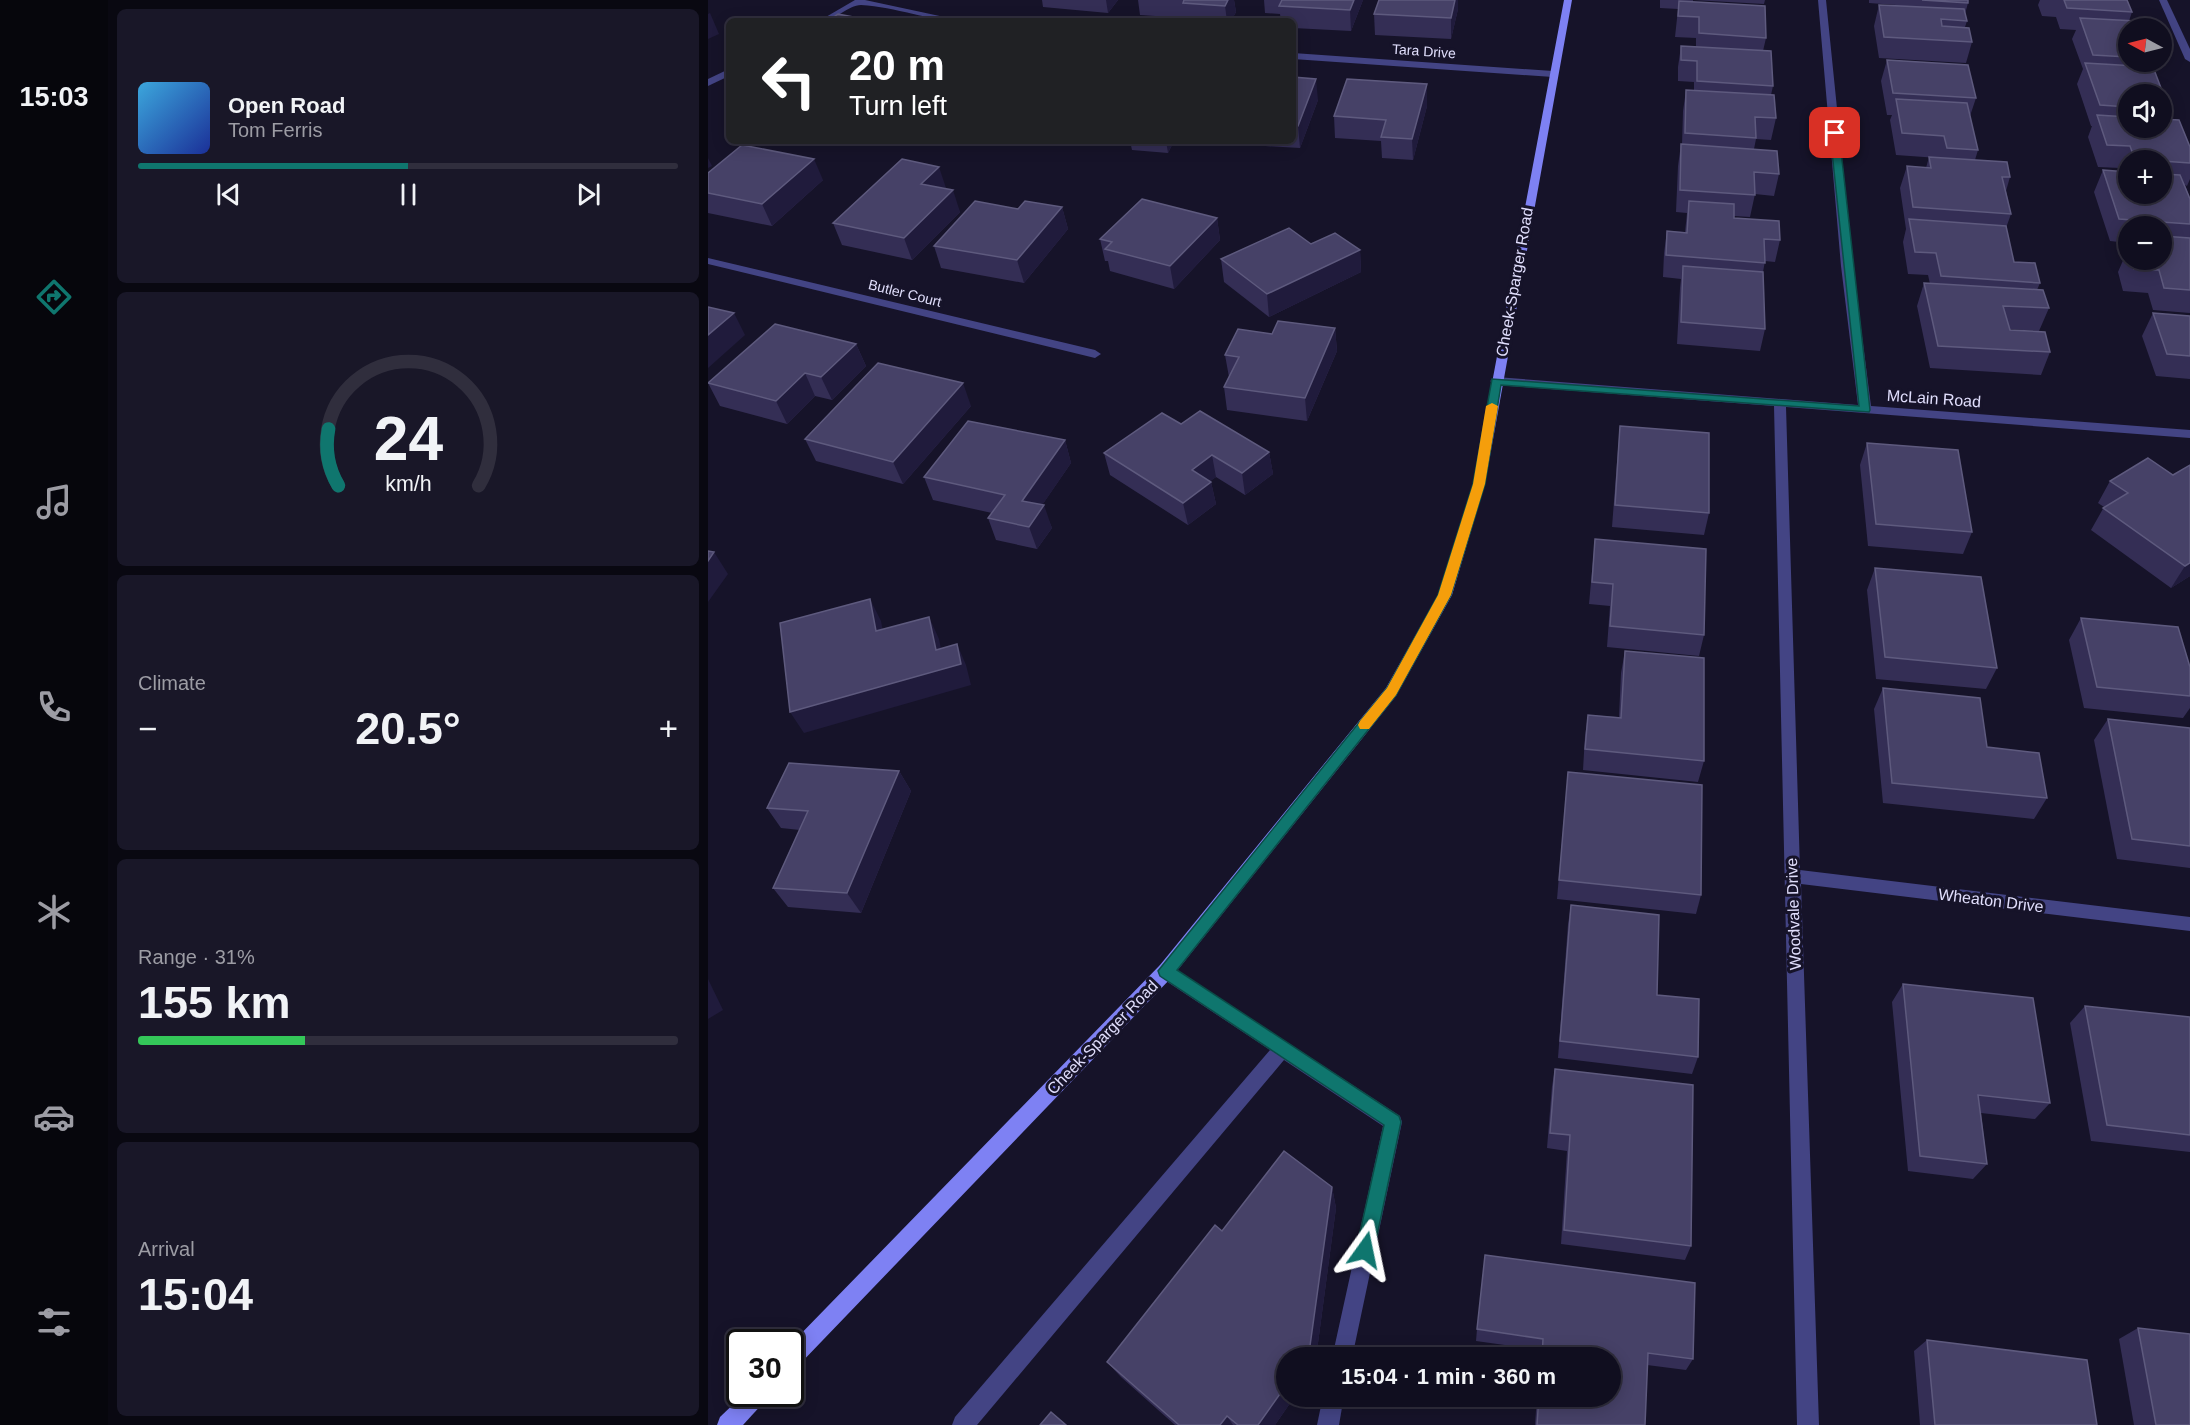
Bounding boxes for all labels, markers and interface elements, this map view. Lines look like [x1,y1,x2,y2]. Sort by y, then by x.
north arrow [2118,18,2172,72]
map controls [2118,18,2172,270]
street label: Tara Drive [1392,41,1457,61]
icon: left [750,42,828,120]
text: 20 m [849,42,945,89]
text: 15:03 [19,82,89,112]
button: sound [2118,84,2172,138]
text: Turn left [849,91,947,121]
text: Open Road [228,93,345,118]
pin [1809,107,1860,158]
icon: arrive [1818,116,1851,149]
text: Tom Ferris [228,119,322,141]
button: + [2118,150,2172,204]
icon: previous [212,178,245,211]
icon: pause [392,178,425,211]
icon: next [572,178,605,211]
street label: Cheek-Sparger Road [1493,206,1536,358]
button: − [2118,216,2172,270]
icon: directions [33,276,75,318]
street label: Butler Court [867,276,943,310]
street label: McLain Road [1886,387,1982,410]
text: 24 [373,404,443,473]
text: km/h [385,473,431,497]
icon: music [33,481,75,523]
text: Climate [138,672,206,694]
icon: phone [33,686,75,728]
text: 20.5° [355,703,461,754]
text: − [138,710,157,747]
text: + [659,710,678,747]
street label: Woodvale Drive [1783,857,1804,971]
street label: Wheaton Drive [1937,886,2045,915]
icon: climate [33,891,75,933]
text: Range · 31% [138,946,255,968]
text: 155 km [138,977,291,1028]
street label: Cheek-Sparger Road [1044,977,1161,1098]
icon: car [33,1096,75,1138]
position arrow [1333,1218,1397,1282]
text: Arrival [138,1238,195,1260]
text: 15:04 [138,1269,253,1320]
icon: filters [33,1301,75,1343]
speed limit sign: 30 [726,1329,804,1407]
text: 15:04 · 1 min · 360 m [1341,1364,1556,1389]

